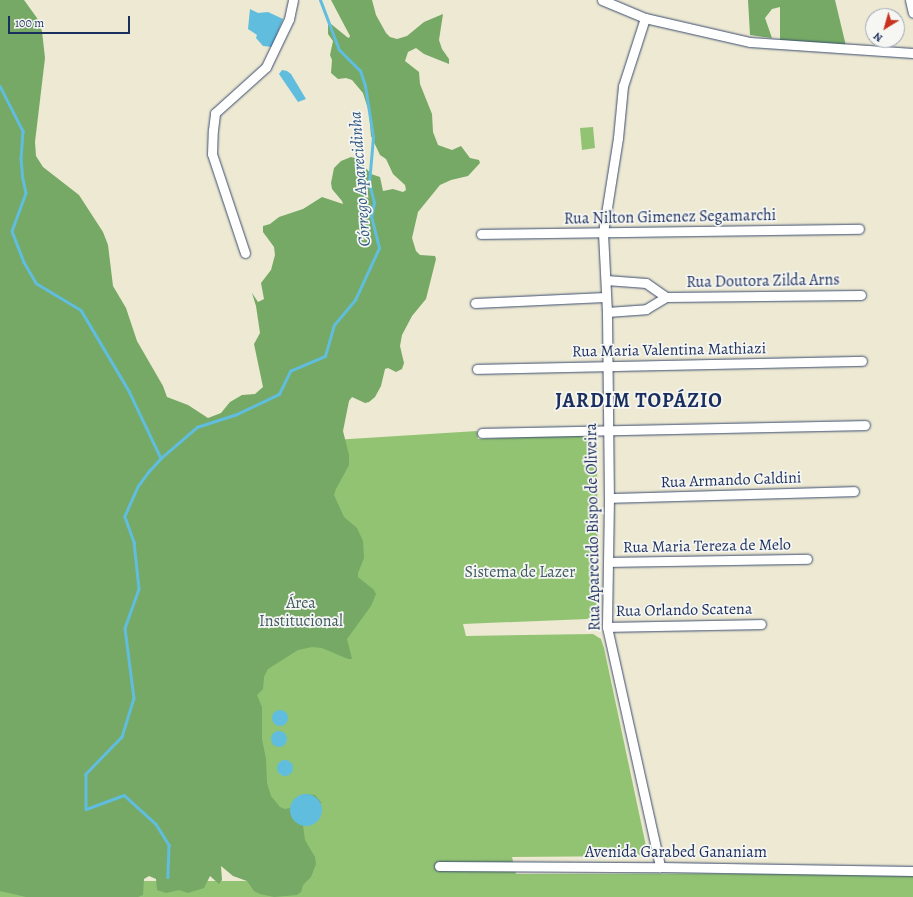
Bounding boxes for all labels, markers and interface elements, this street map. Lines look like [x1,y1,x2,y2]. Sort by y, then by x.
scale bar [10,8,132,34]
north arrow [865,8,905,48]
text: 100 m [15,15,44,31]
text: N [870,29,886,46]
water label: Córrego Aparecidinha [345,111,375,247]
street label: Rua Nilton Gimenez Segamarchi [564,206,776,228]
street label: Rua Doutora Zilda Arns [686,270,840,292]
street label: Rua Maria Valentina Mathiazi [572,339,766,361]
district label: JARDIM TOPÁZIO [555,388,723,412]
street label: Rua Aparecido Bispo de Oliveira [582,423,604,631]
street label: Rua Armando Caldini [660,468,802,492]
street label: Rua Maria Tereza de Melo [623,535,791,557]
park label: Sistema de Lazer [465,562,575,582]
park label: Área Institucional [259,593,343,631]
street label: Rua Orlando Scatena [616,599,752,621]
street label: Avenida Garabed Gananiam [585,842,767,862]

